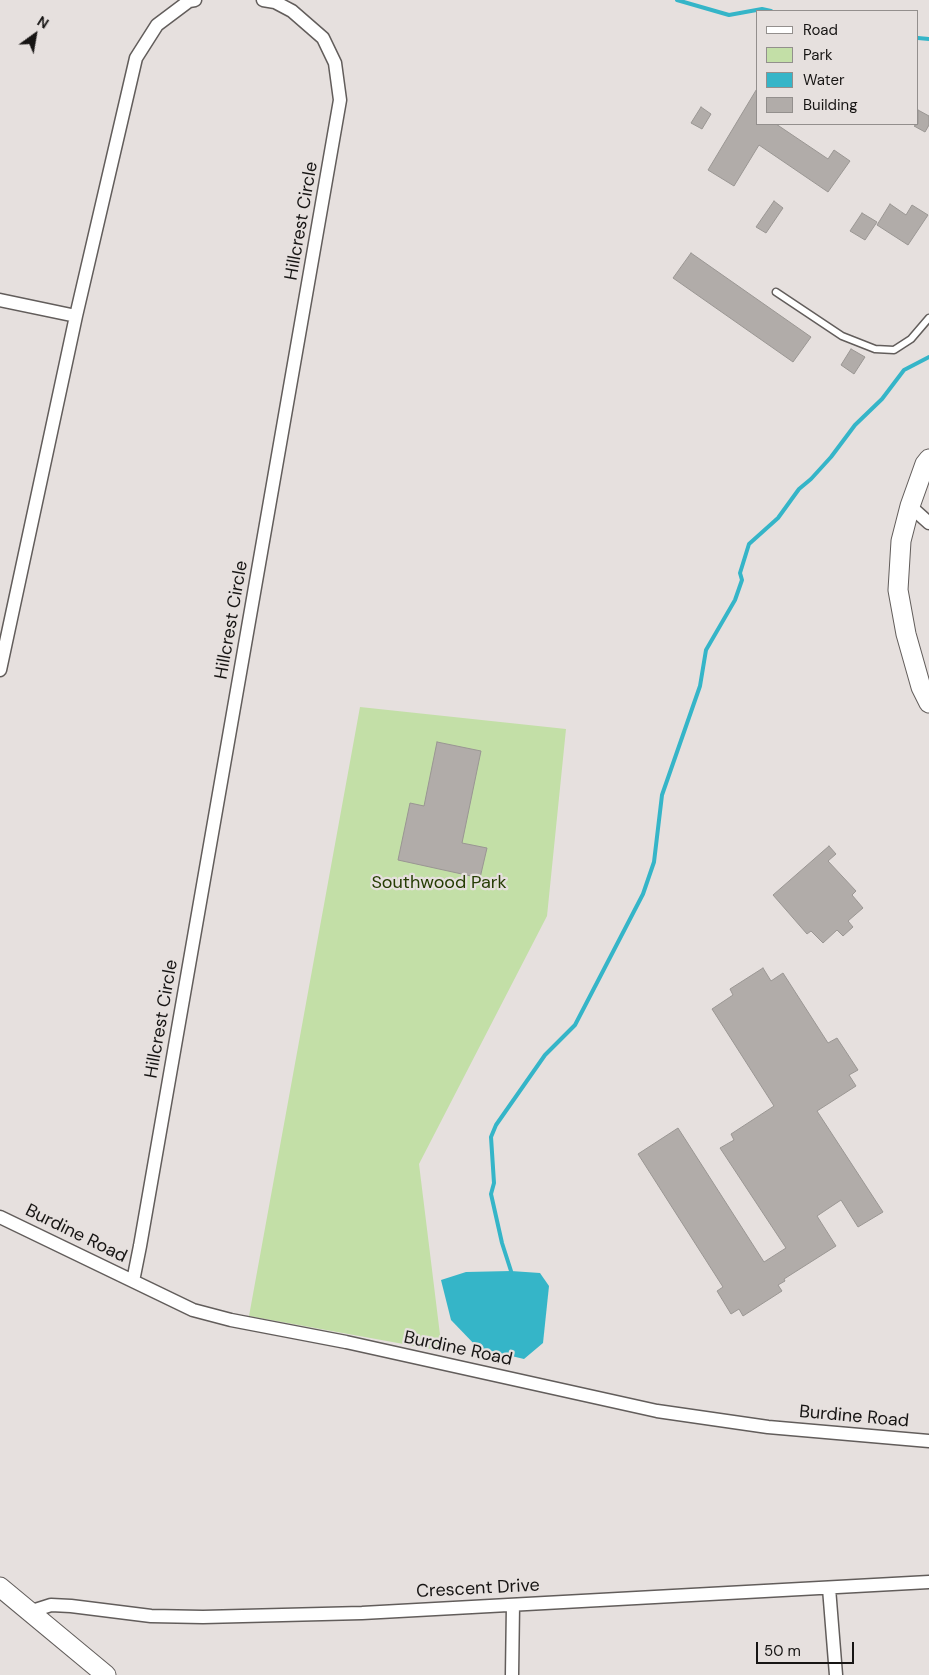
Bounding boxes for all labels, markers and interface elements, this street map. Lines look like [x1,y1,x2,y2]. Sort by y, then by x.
north arrow [10,10,60,60]
legend [756,10,919,125]
text: N [34,12,52,33]
text: Road [803,20,838,40]
text: Park [803,45,833,65]
text: Water [803,70,844,90]
text: Building [803,95,858,115]
street label: Hillcrest Circle [281,160,323,282]
street label: Hillcrest Circle [211,559,253,681]
park label: Southwood Park [371,872,507,894]
street label: Hillcrest Circle [141,958,183,1080]
street label: Burdine Road [22,1200,130,1268]
street label: Burdine Road [402,1327,514,1371]
street label: Burdine Road [798,1401,910,1433]
street label: Crescent Drive [416,1575,540,1603]
scale bar [759,1632,856,1664]
text: 50 m [764,1641,801,1661]

